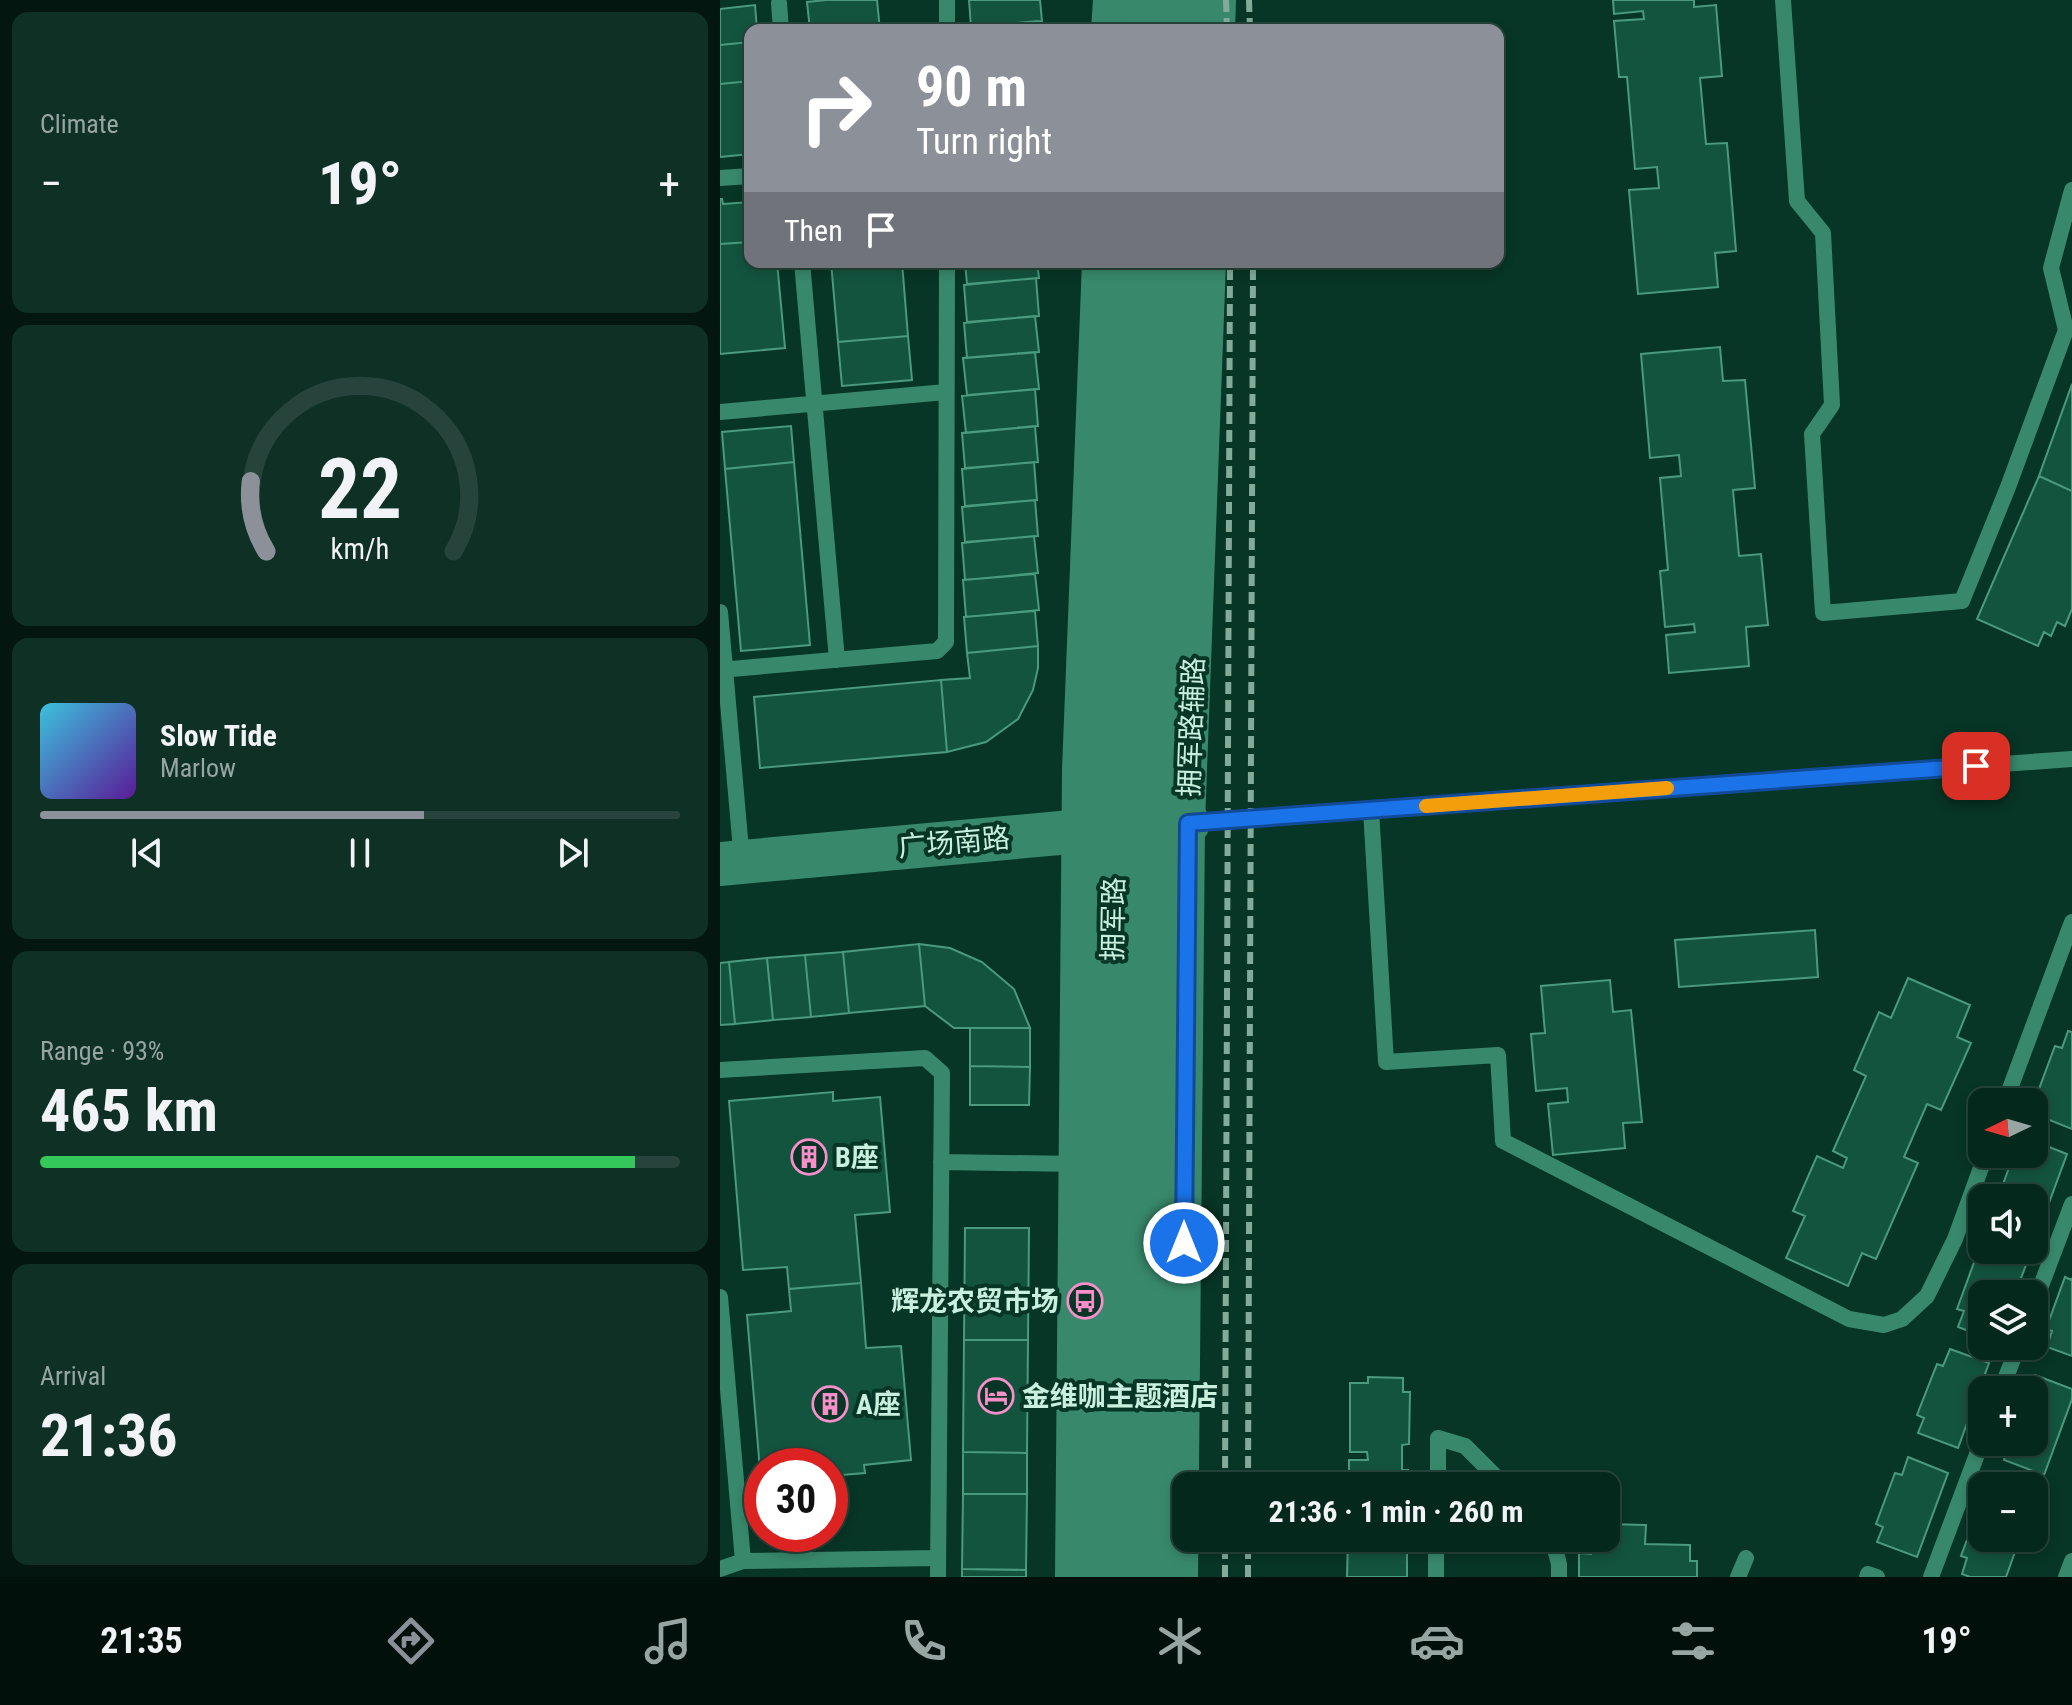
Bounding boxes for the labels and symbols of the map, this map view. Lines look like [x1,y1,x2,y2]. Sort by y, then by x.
street label: 拥军路辅路 [1173,656,1210,798]
pin [1942,732,2010,800]
street label: 广场南路 [897,821,1011,864]
street label: 拥军路 [1096,877,1131,961]
north arrow [1968,1088,2048,1168]
building icon: B座 [790,1138,828,1176]
place label: B座 [835,1141,879,1174]
position arrow [1142,1201,1226,1285]
bus stop icon: 辉龙农贸市场 [1066,1282,1104,1320]
place label: 辉龙农贸市场 [891,1285,1059,1318]
hotel icon: 金维咖主题酒店 [977,1377,1015,1415]
place label: 金维咖主题酒店 [1022,1380,1218,1413]
building icon: A座 [811,1385,849,1423]
place label: A座 [856,1388,901,1421]
speed limit sign: 30 [744,1448,848,1552]

